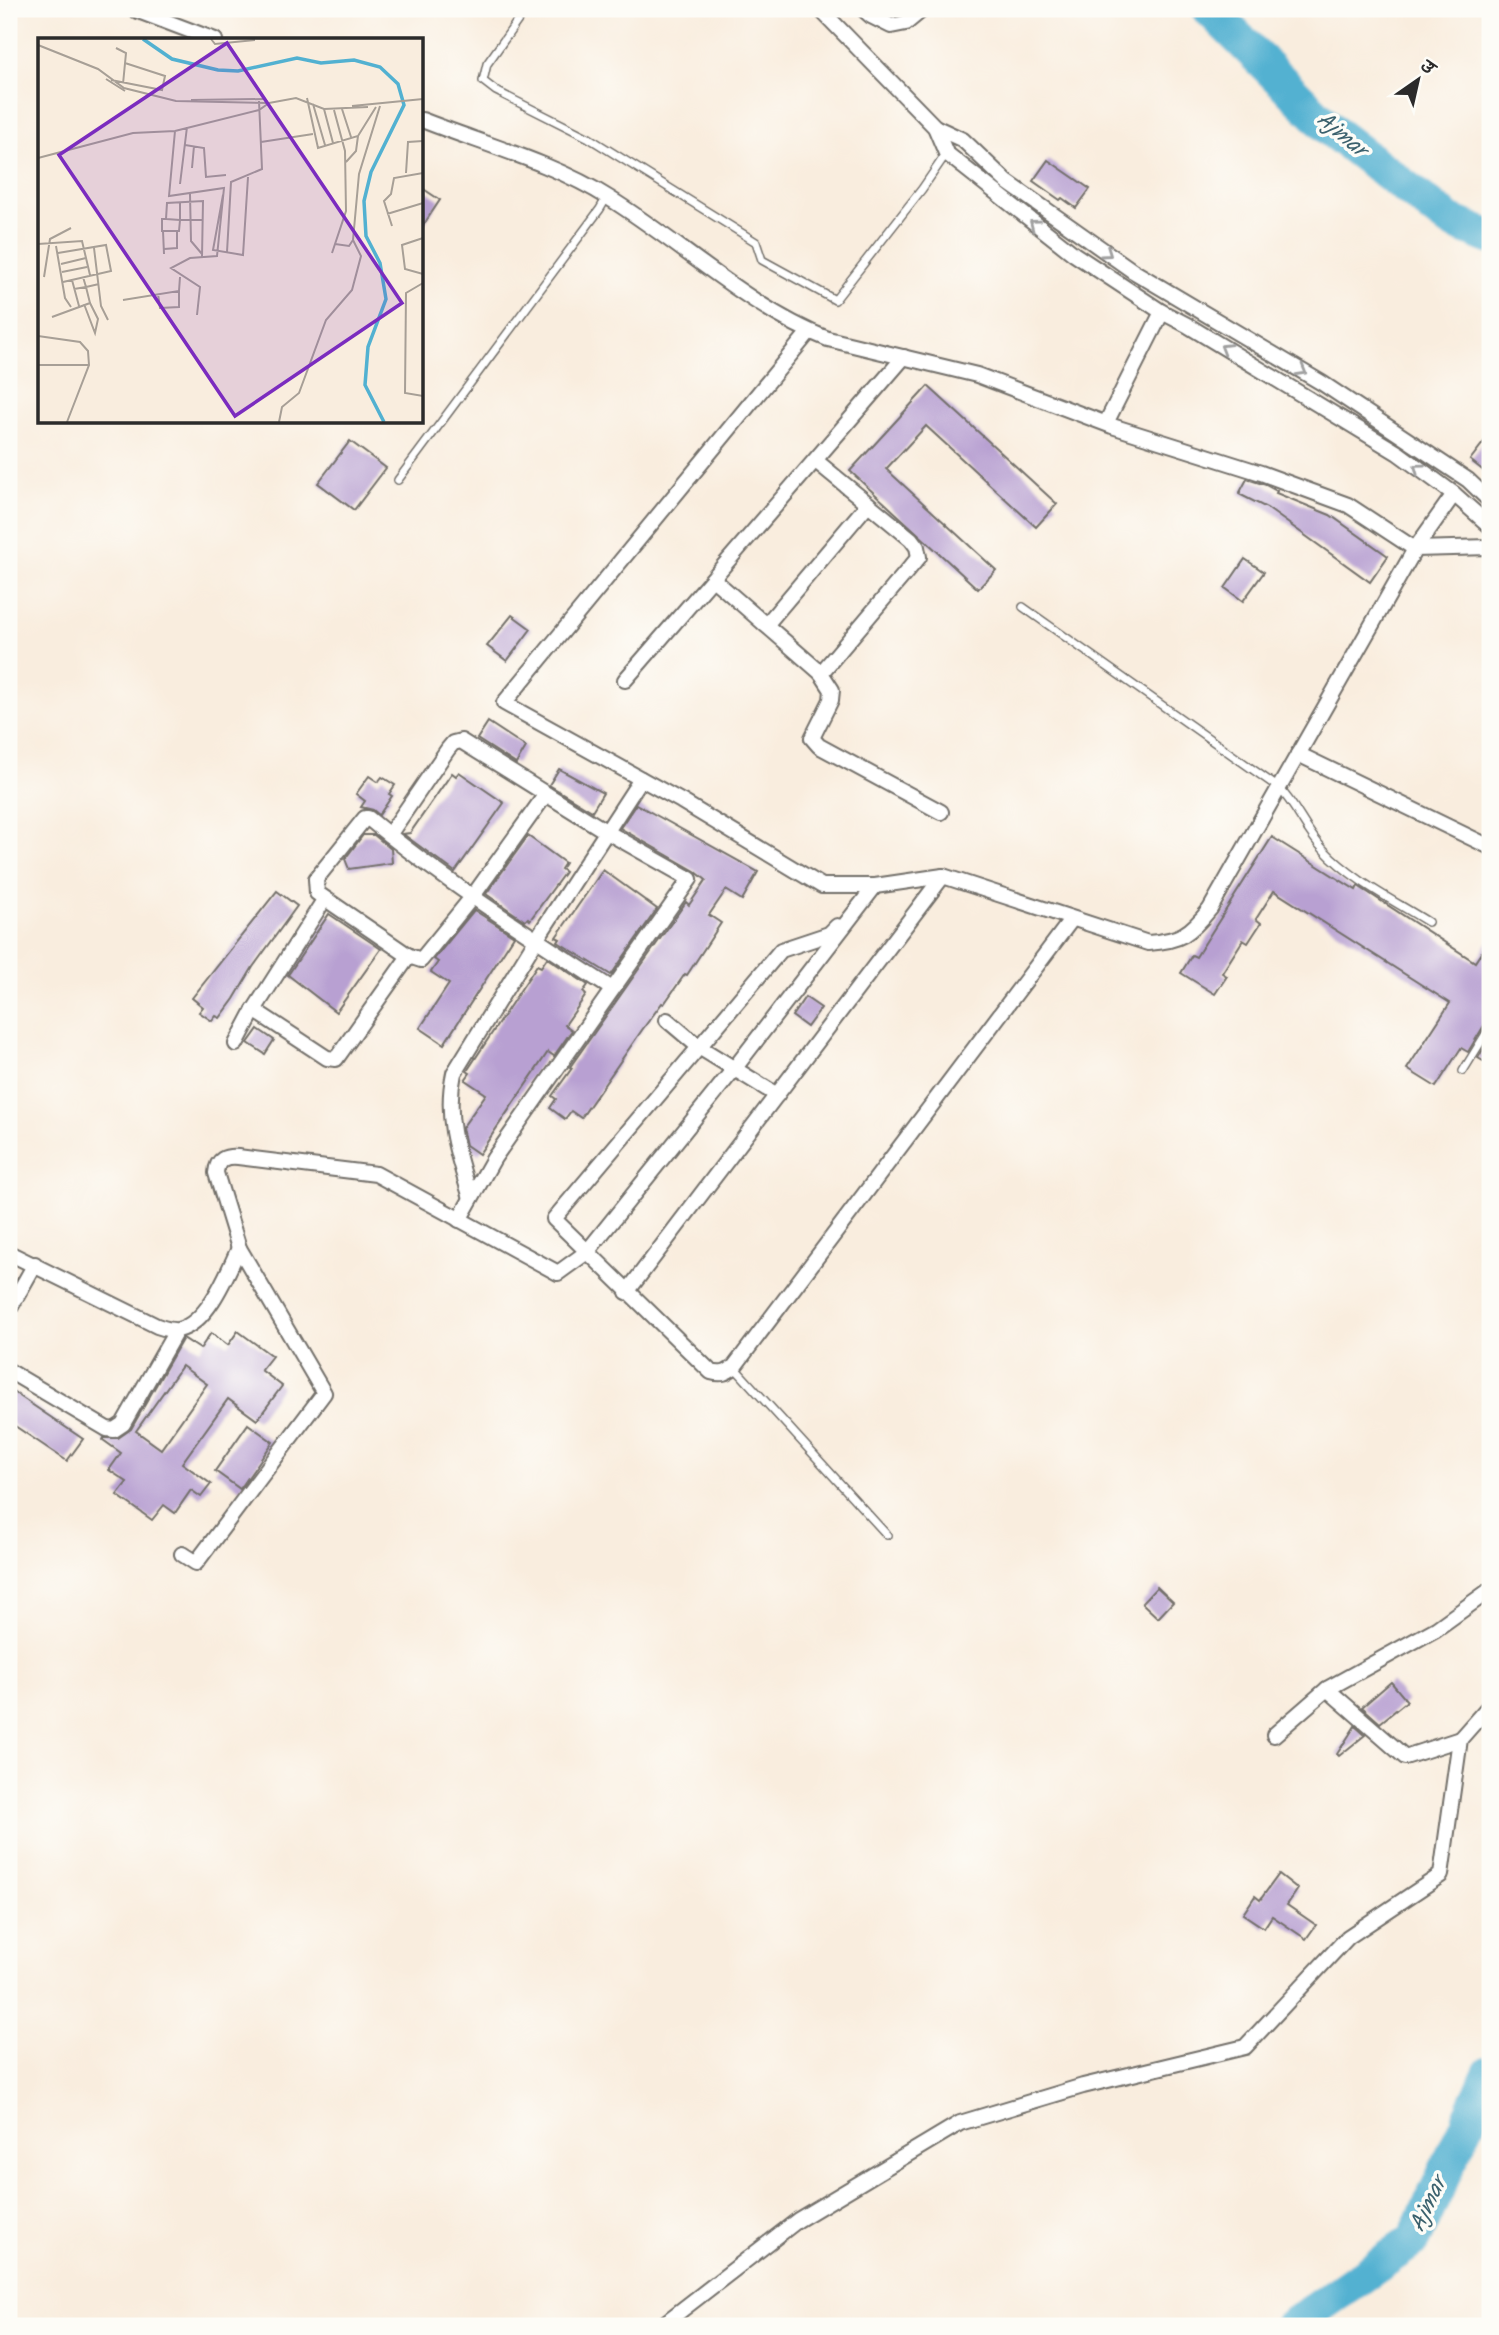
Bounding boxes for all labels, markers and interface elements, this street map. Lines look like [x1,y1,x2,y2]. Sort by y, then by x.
inset map [38,38,424,424]
north arrow [1384,46,1454,116]
text: उ [1413,52,1443,86]
water label: Ajmar [1308,103,1378,170]
one-way arrow [1030,219,1042,232]
one-way arrow [1099,245,1112,257]
one-way arrow [1219,343,1232,356]
one-way arrow [1295,363,1307,376]
one-way arrow [1413,463,1426,476]
water label: Ajmar [1401,2168,1459,2238]

